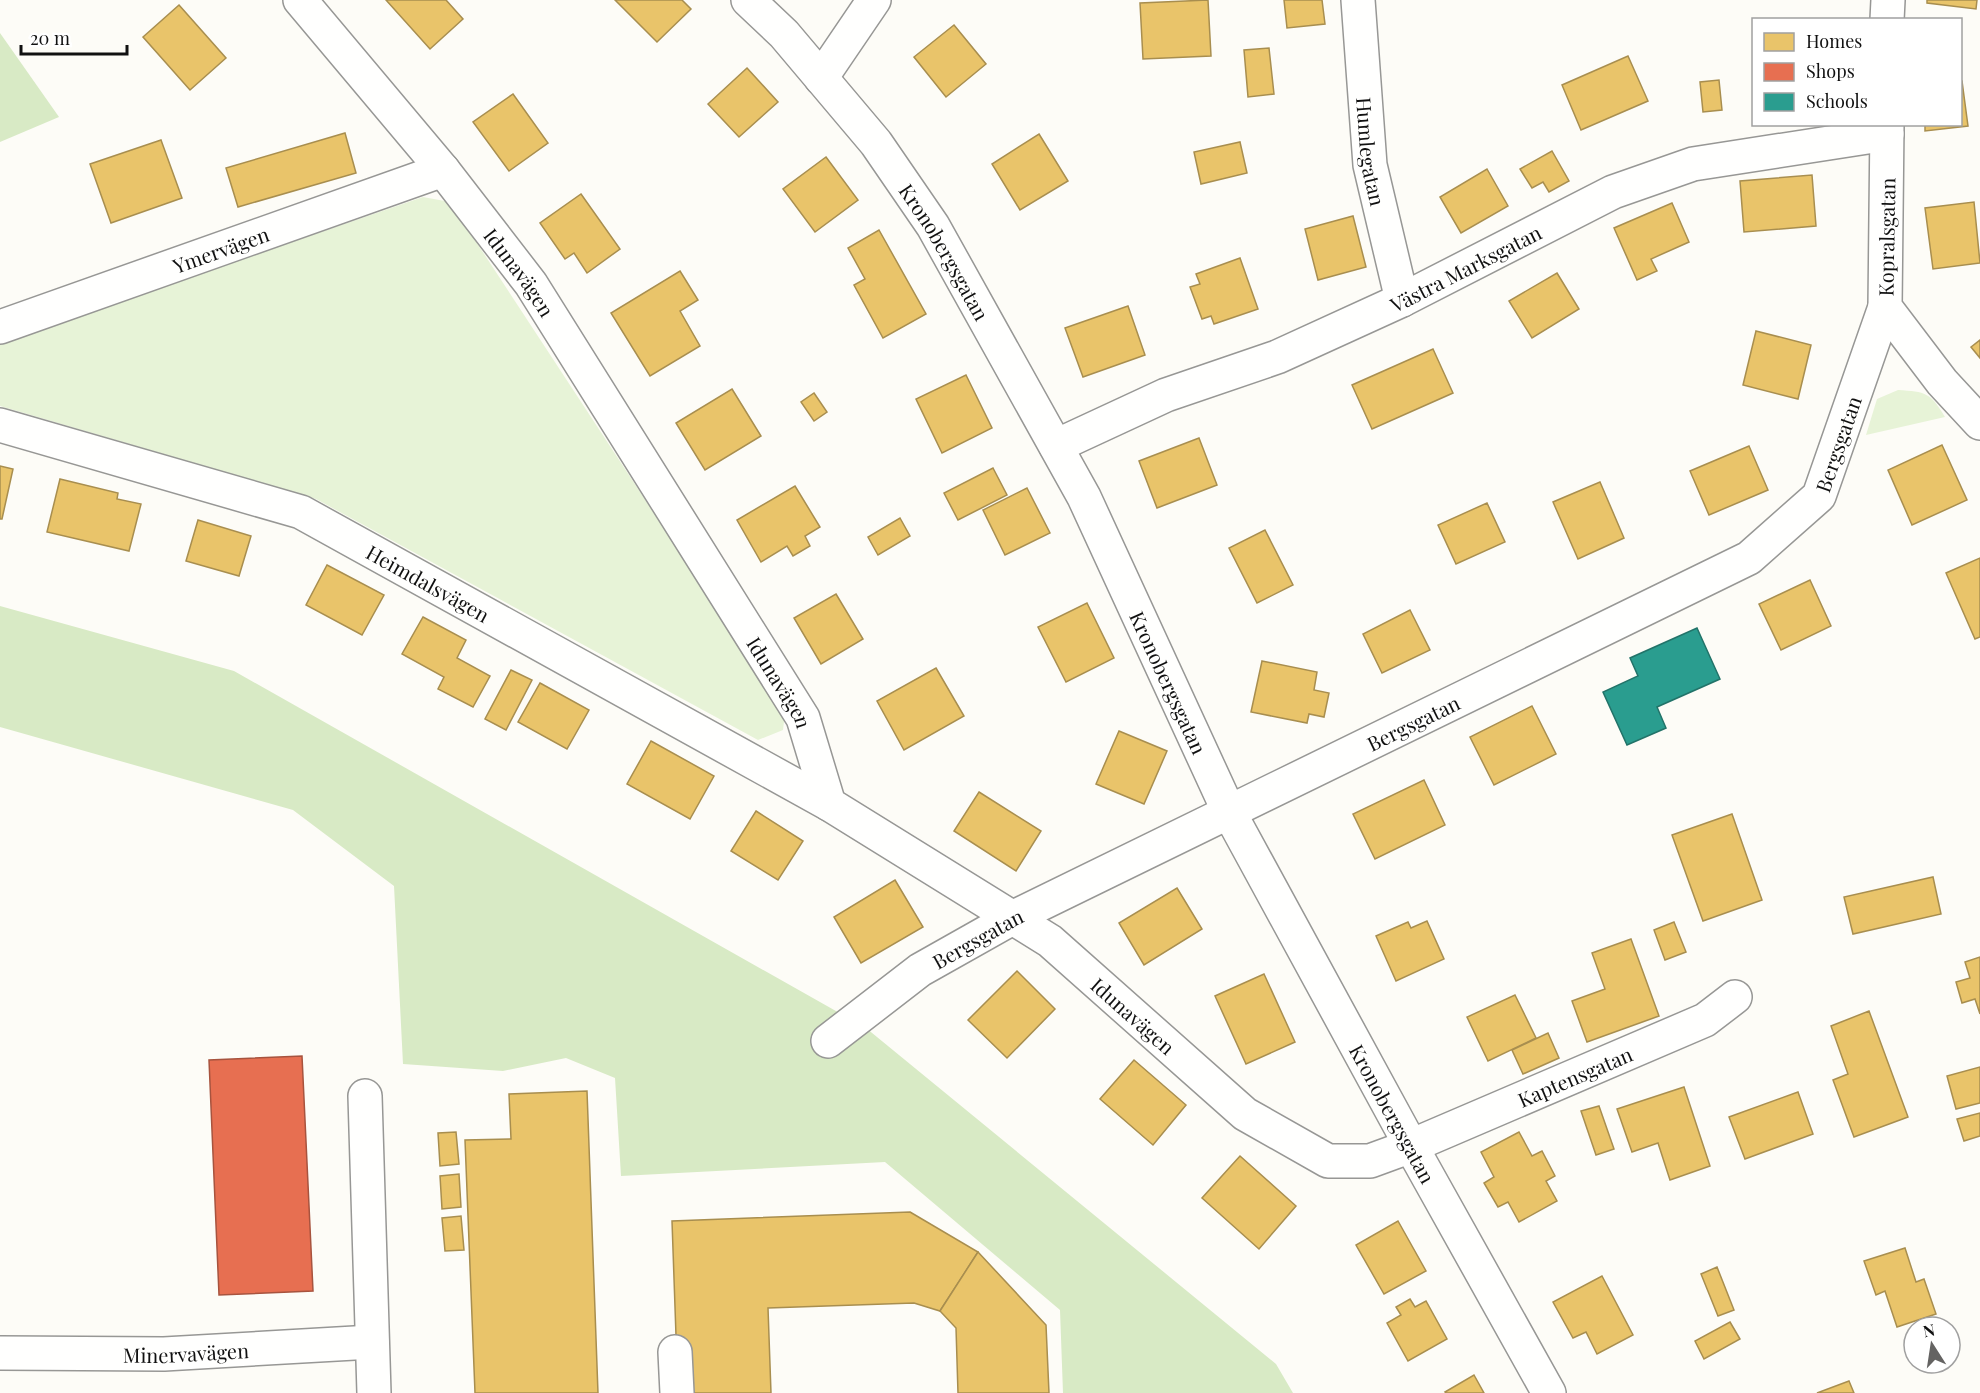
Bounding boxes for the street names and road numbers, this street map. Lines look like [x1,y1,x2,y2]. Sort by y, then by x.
street label: Humlegatan [1352,96,1393,208]
street label: Kopralsgatan [1871,177,1901,296]
street label: Kronobergsgatan [894,178,996,325]
street label: Västra Marksgatan [1384,218,1546,318]
street label: Ymervägen [168,219,272,279]
street label: Idunavägen [479,222,561,321]
street label: Bergsgatan [1808,392,1867,496]
street label: Heimdalsvägen [362,538,495,627]
street label: Kronobergsgatan [1125,606,1214,758]
street label: Idunavägen [742,631,819,731]
street label: Bergsgatan [1362,688,1464,756]
street label: Bergsgatan [927,901,1027,974]
street label: Idunavägen [1086,971,1181,1060]
street label: Kronobergsgatan [1344,1039,1442,1188]
street label: Kaptensgatan [1513,1039,1636,1112]
street label: Minervavägen [123,1336,250,1368]

